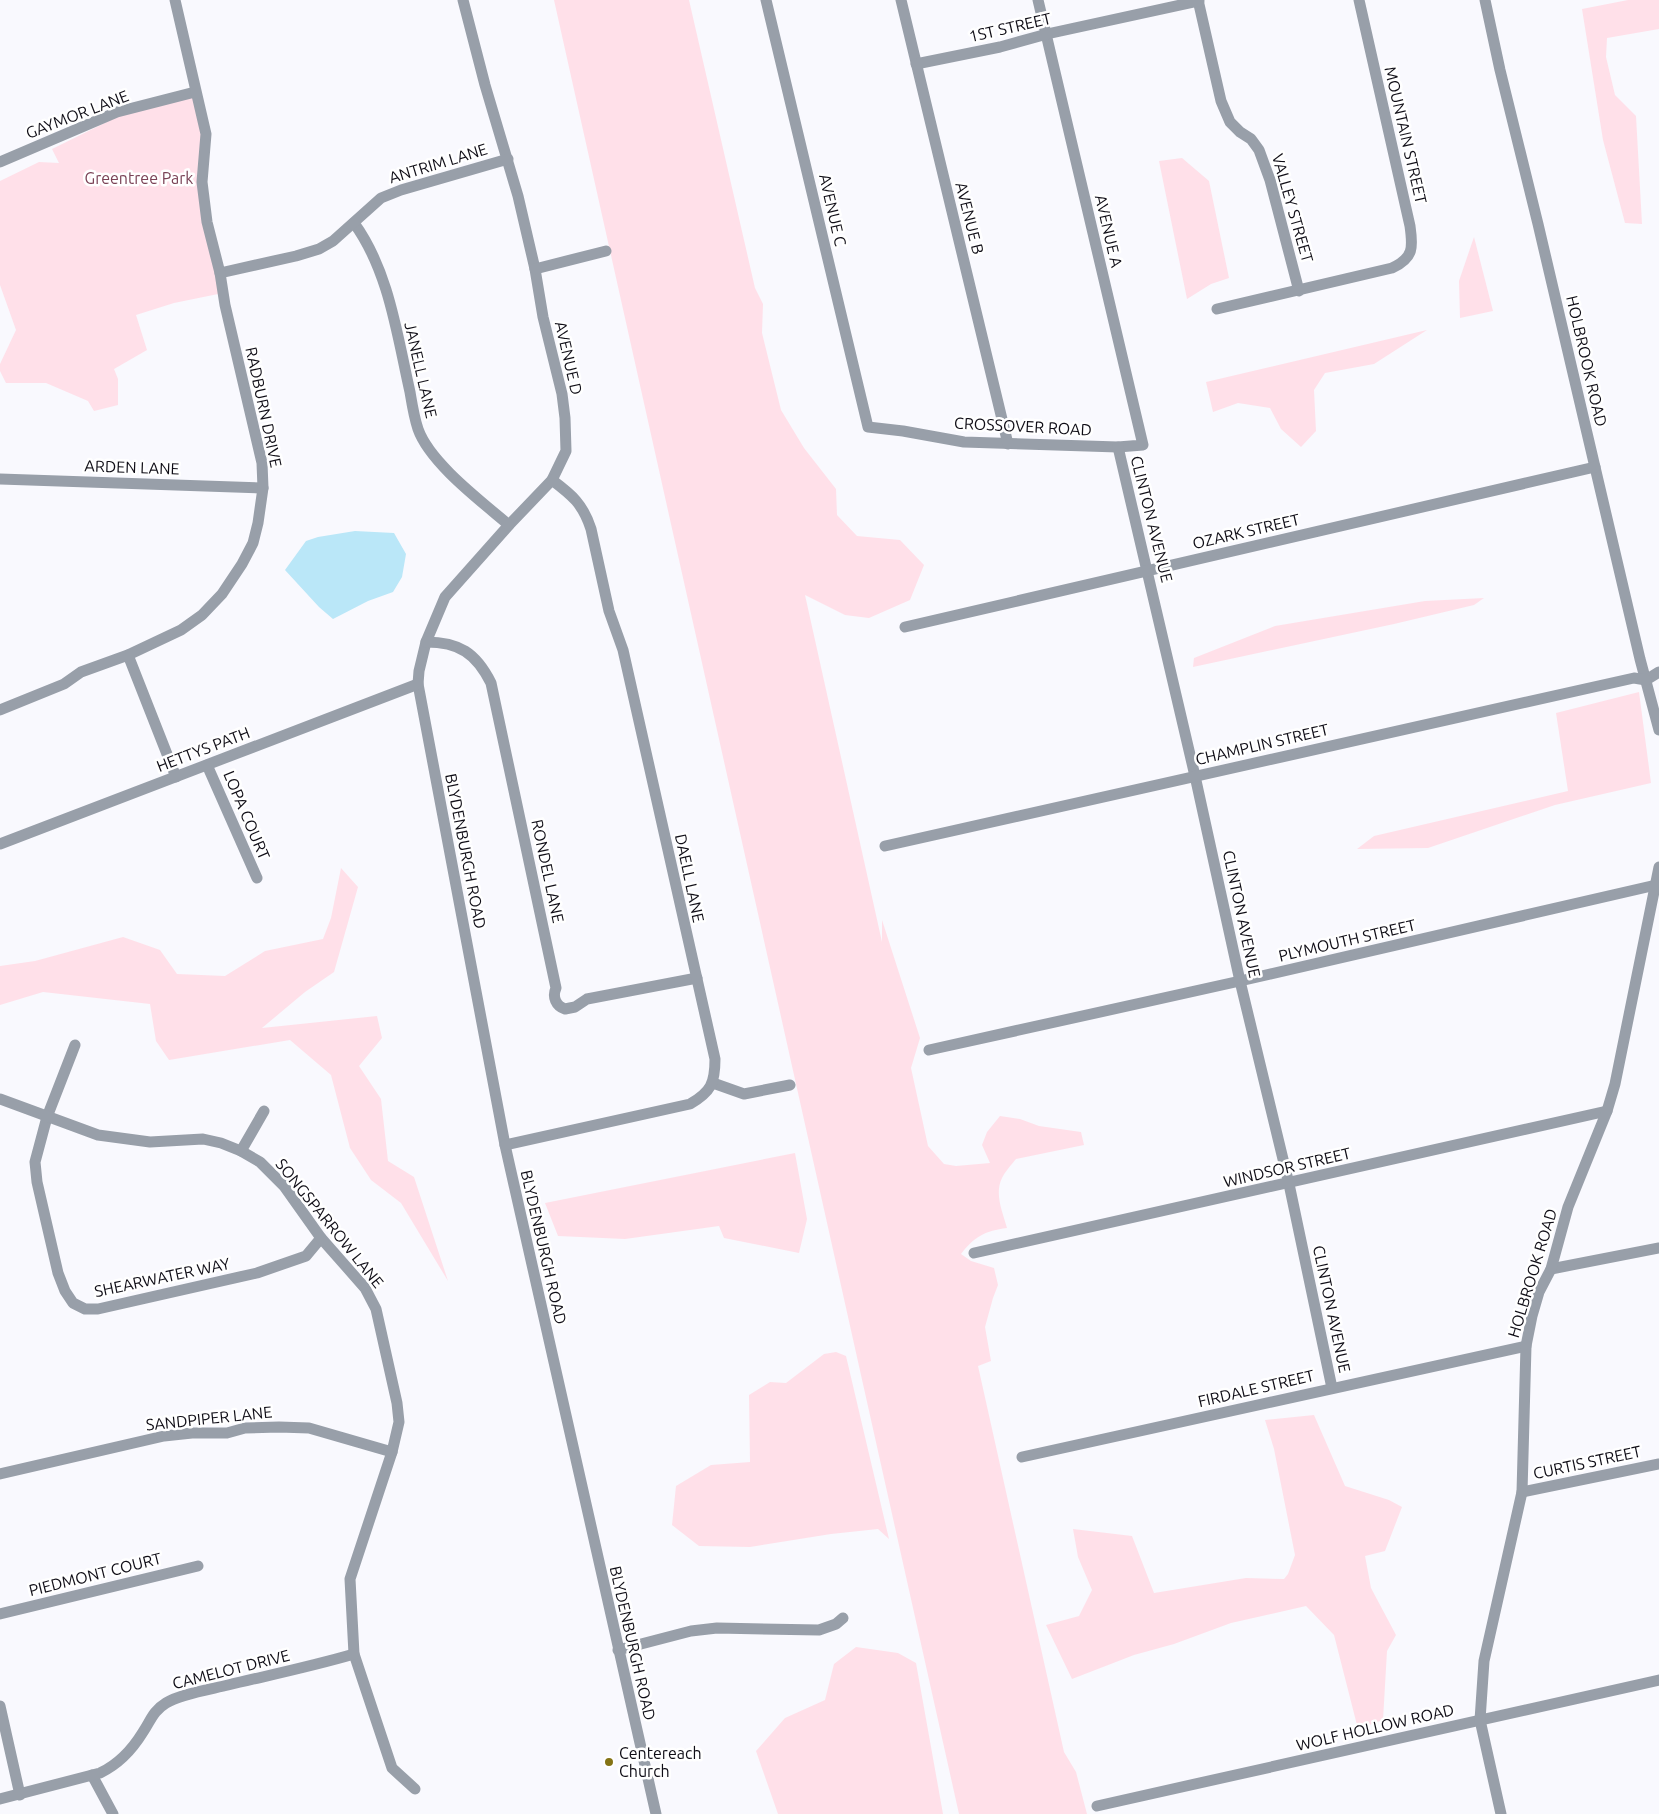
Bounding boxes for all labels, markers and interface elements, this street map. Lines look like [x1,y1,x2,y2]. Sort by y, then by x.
street label: 1ST STREET [967,9,1053,45]
street label: MOUNTAIN STREET [1381,65,1431,205]
street label: GAYMOR LANE [23,86,131,142]
street label: ANTRIM LANE [387,140,489,186]
street label: VALLEY STREET [1269,152,1317,264]
park label: Greentree Park [85,169,193,187]
street label: AVENUE C [816,172,850,248]
street label: AVENUE B [952,180,988,256]
street label: AVENUE A [1092,193,1126,270]
street label: HOLBROOK ROAD [1563,294,1611,428]
street label: AVENUE D [552,319,586,397]
street label: JANELL LANE [401,320,441,420]
street label: RADBURN DRIVE [242,345,286,469]
street label: CROSSOVER ROAD [954,413,1092,439]
street label: CLINTON AVENUE [1128,454,1176,584]
street label: ARDEN LANE [84,456,180,478]
street label: OZARK STREET [1191,510,1302,552]
street label: CHAMPLIN STREET [1194,720,1330,768]
street label: HETTYS PATH [154,723,252,775]
street label: LOPA COURT [220,768,274,862]
street label: BLYDENBURGH ROAD [442,772,490,930]
street label: RONDEL LANE [528,818,568,924]
street label: DAELL LANE [672,832,708,924]
street label: CLINTON AVENUE [1220,849,1264,979]
street label: PLYMOUTH STREET [1277,915,1418,965]
street label: WINDSOR STREET [1222,1144,1353,1190]
street label: SONGSPARROW LANE [272,1155,388,1291]
street label: BLYDENBURGH ROAD [517,1168,571,1326]
street label: HOLBROOK ROAD [1504,1206,1560,1340]
street label: CLINTON AVENUE [1310,1244,1354,1374]
street label: SHEARWATER WAY [93,1254,232,1300]
street label: FIRDALE STREET [1196,1366,1316,1410]
street label: SANDPIPER LANE [145,1402,273,1434]
street label: CURTIS STREET [1531,1442,1643,1482]
street label: PIEDMONT COURT [27,1549,163,1599]
street label: BLYDENBURGH ROAD [606,1564,660,1722]
street label: CAMELOT DRIVE [170,1646,292,1692]
street label: WOLF HOLLOW ROAD [1294,1700,1456,1754]
place label: Centereach Church [619,1744,702,1780]
marker: Centereach Church [603,1756,615,1768]

